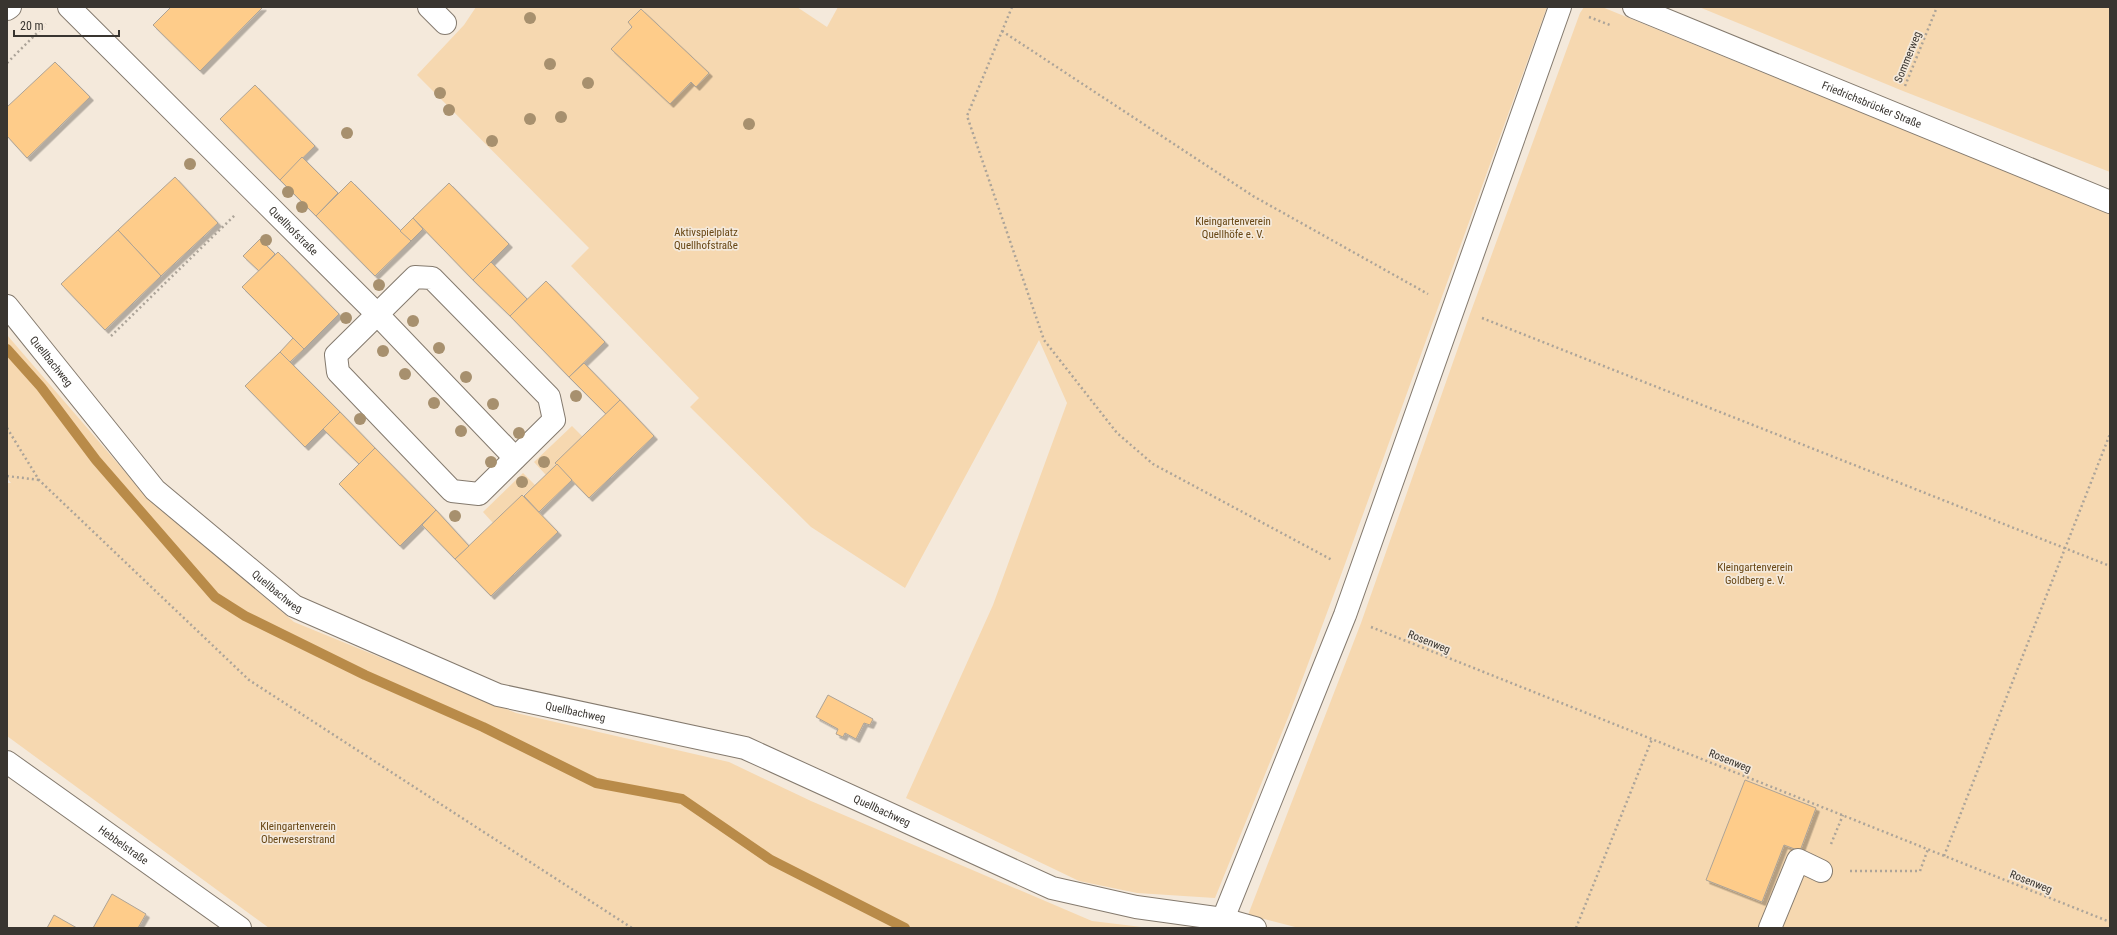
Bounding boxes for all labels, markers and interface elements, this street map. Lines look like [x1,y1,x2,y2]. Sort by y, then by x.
scale bar [14,12,119,38]
text: 20 m [20,19,44,33]
street label: Sommerweg [1892,29,1924,85]
street label: Friedrichsbrücker Straße [1820,78,1924,131]
street label: Quellhofstraße [266,204,321,258]
park label: Kleingartenverein Quellhöfe e. V. [1195,215,1271,241]
park label: Aktivspielplatz Quellhofstraße [674,226,738,252]
street label: Quellbachweg [27,333,76,389]
park label: Kleingartenverein Goldberg e. V. [1717,561,1793,587]
street label: Quellbachweg [249,567,304,615]
street label: Rosenweg [1406,628,1452,656]
street label: Quellbachweg [544,699,607,724]
street label: Rosenweg [1707,747,1753,775]
street label: Quellbachweg [852,792,913,829]
park label: Kleingartenverein Oberweserstrand [260,820,336,846]
street label: Hebbelstraße [96,823,151,867]
street label: Rosenweg [2008,868,2054,896]

